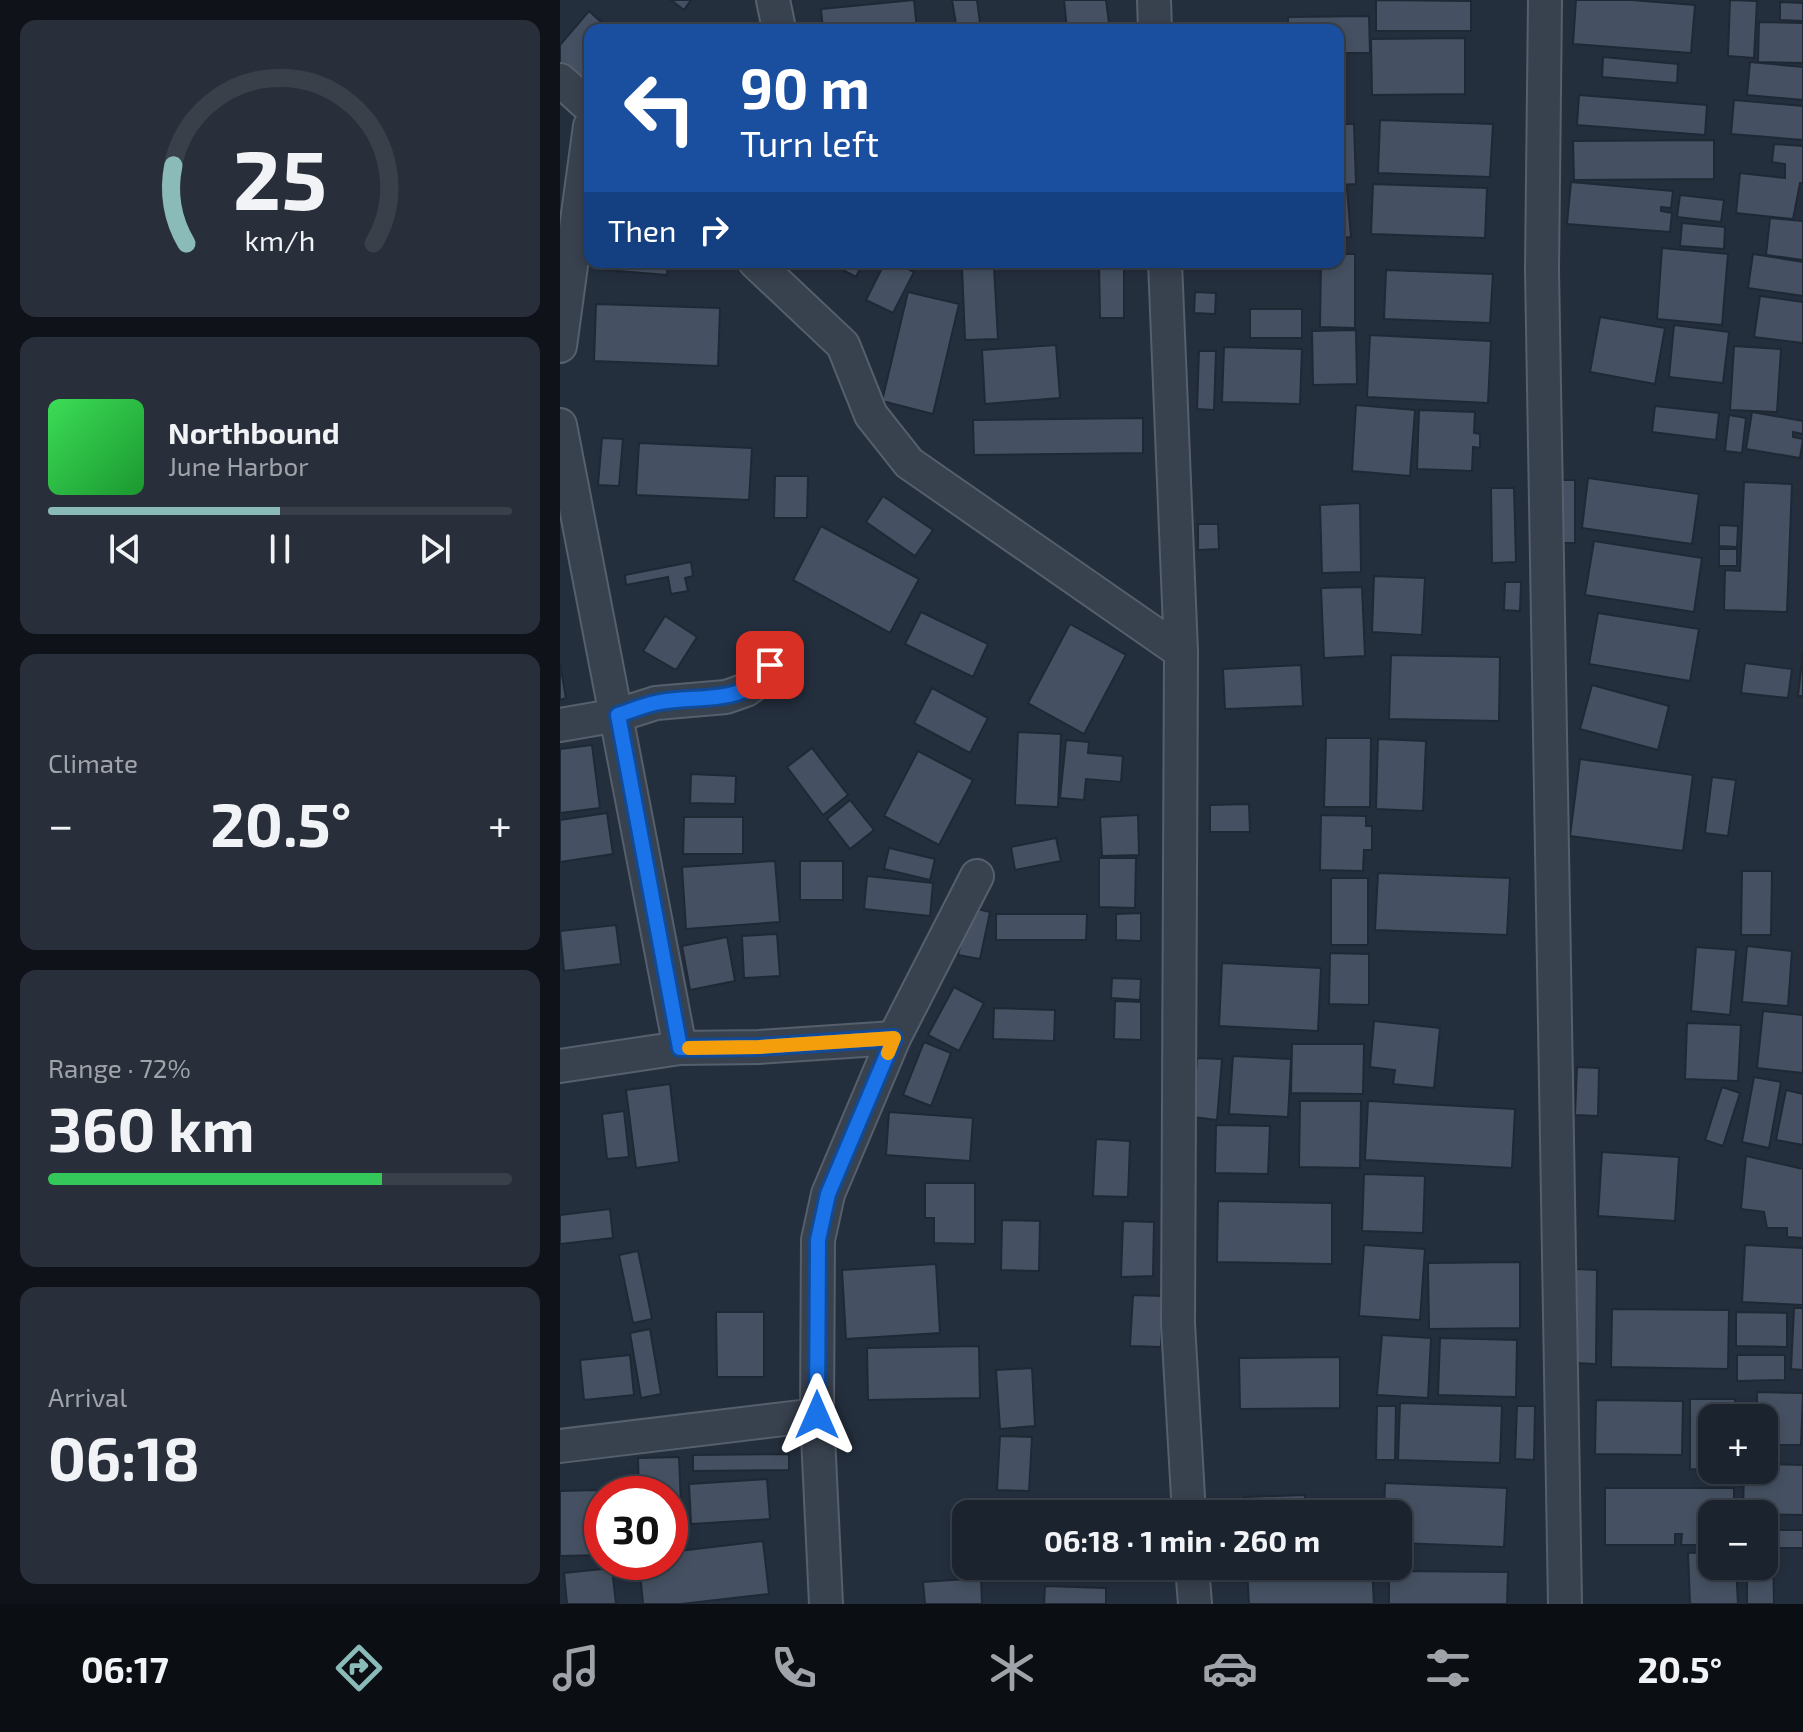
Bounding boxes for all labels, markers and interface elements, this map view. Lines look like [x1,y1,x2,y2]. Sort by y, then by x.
text: 90 m [740,53,870,120]
icon: left [608,56,712,160]
text: Turn left [740,121,879,164]
text: 25 [233,127,327,227]
icon: right [692,208,736,252]
text: Then [608,212,676,248]
text: km/h [245,223,315,258]
text: Northbound [168,414,340,450]
text: June Harbor [168,450,309,481]
icon: previous [103,527,147,571]
icon: pause [258,527,302,571]
icon: next [413,527,457,571]
pin [736,631,804,699]
icon: arrive [748,643,792,687]
text: Climate [48,747,138,778]
text: 20.5° [210,787,351,859]
text: − [48,797,74,850]
text: + [488,797,512,850]
text: Range · 72% [48,1052,191,1083]
text: 360 km [48,1092,255,1164]
position arrow [775,1373,859,1457]
text: Arrival [48,1381,127,1412]
map controls [1698,1404,1778,1580]
button: + [1698,1404,1778,1484]
text: 06:18 [48,1421,200,1493]
speed limit sign: 30 [584,1476,688,1580]
button: − [1698,1500,1778,1580]
text: 06:18 · 1 min · 260 m [1044,1522,1320,1558]
icon: directions [331,1640,387,1696]
icon: music [548,1640,604,1696]
icon: phone [766,1640,822,1696]
icon: climate [984,1640,1040,1696]
icon: car [1202,1640,1258,1696]
icon: filters [1420,1640,1476,1696]
text: 06:17 [81,1647,169,1690]
text: 20.5° [1637,1647,1722,1690]

